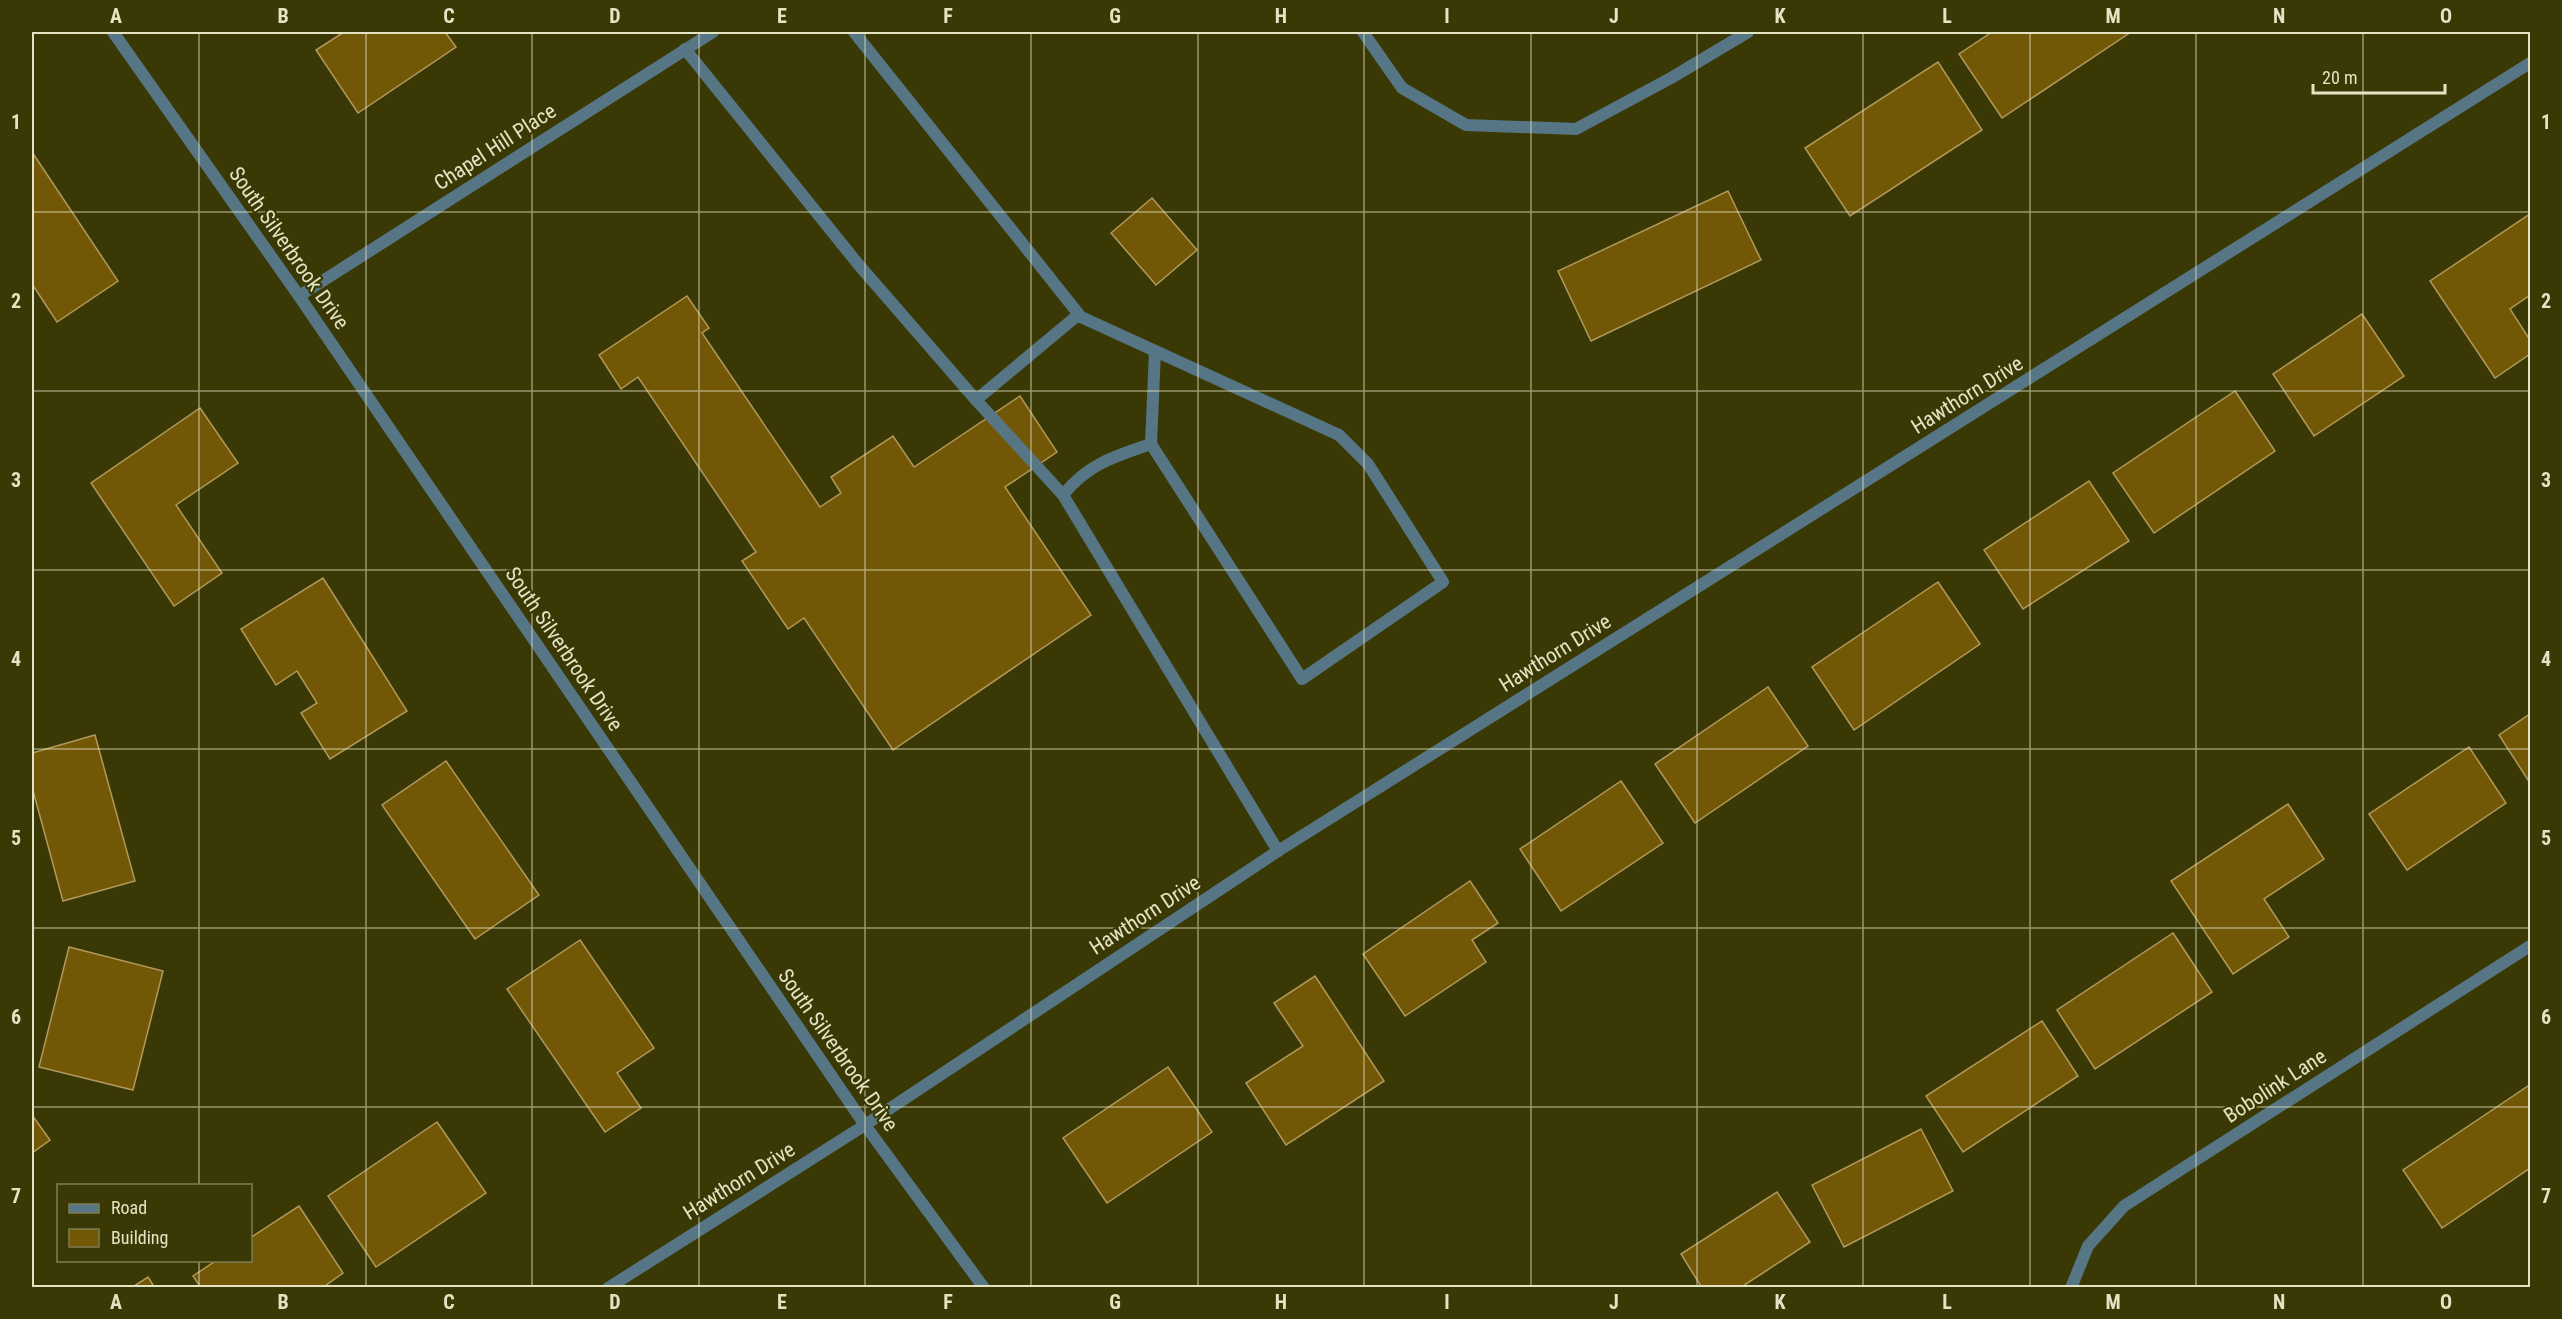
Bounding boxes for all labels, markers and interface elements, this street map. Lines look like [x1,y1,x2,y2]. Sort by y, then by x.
text: A [110,4,122,28]
text: B [277,4,289,28]
text: C [443,4,455,28]
text: D [609,4,621,28]
text: E [777,4,787,28]
text: F [943,4,953,28]
text: G [1109,4,1121,28]
text: H [1275,4,1287,28]
text: I [1444,4,1450,28]
text: J [1609,4,1619,28]
text: K [1774,4,1786,28]
text: L [1942,4,1952,28]
text: M [2105,4,2121,28]
text: N [2273,4,2285,28]
text: O [2440,4,2452,28]
scale bar [2313,57,2445,95]
text: 20 m [2322,67,2357,88]
street label: Chapel Hill Place [430,99,560,195]
text: 1 [11,110,21,134]
text: 1 [2541,110,2551,134]
street label: South Silverbrook Drive [224,162,354,334]
text: 2 [11,289,21,313]
text: 2 [2541,289,2551,313]
street label: Hawthorn Drive [1907,351,2027,439]
text: 3 [11,468,21,492]
text: 3 [2541,468,2551,492]
street label: South Silverbrook Drive [500,563,628,735]
street label: Hawthorn Drive [1495,609,1615,697]
text: 4 [11,647,21,671]
text: 4 [2541,647,2551,671]
text: 5 [11,826,21,850]
text: 5 [2541,826,2551,850]
street label: Hawthorn Drive [1085,870,1205,960]
street label: South Silverbrook Drive [773,964,903,1136]
text: 6 [11,1005,21,1029]
text: 6 [2541,1005,2551,1029]
street label: Bobolink Lane [2219,1044,2331,1128]
street label: Hawthorn Drive [679,1137,799,1225]
text: 7 [11,1184,21,1208]
legend [57,1184,252,1262]
text: 7 [2541,1184,2551,1208]
text: Road [111,1197,147,1218]
text: Building [111,1227,168,1248]
text: A [110,1290,122,1314]
text: B [277,1290,289,1314]
text: C [443,1290,455,1314]
text: D [609,1290,621,1314]
text: E [777,1290,787,1314]
text: F [943,1290,953,1314]
text: G [1109,1290,1121,1314]
text: H [1275,1290,1287,1314]
text: I [1444,1290,1450,1314]
text: J [1609,1290,1619,1314]
text: K [1774,1290,1786,1314]
text: L [1942,1290,1952,1314]
text: M [2105,1290,2121,1314]
text: N [2273,1290,2285,1314]
text: O [2440,1290,2452,1314]

